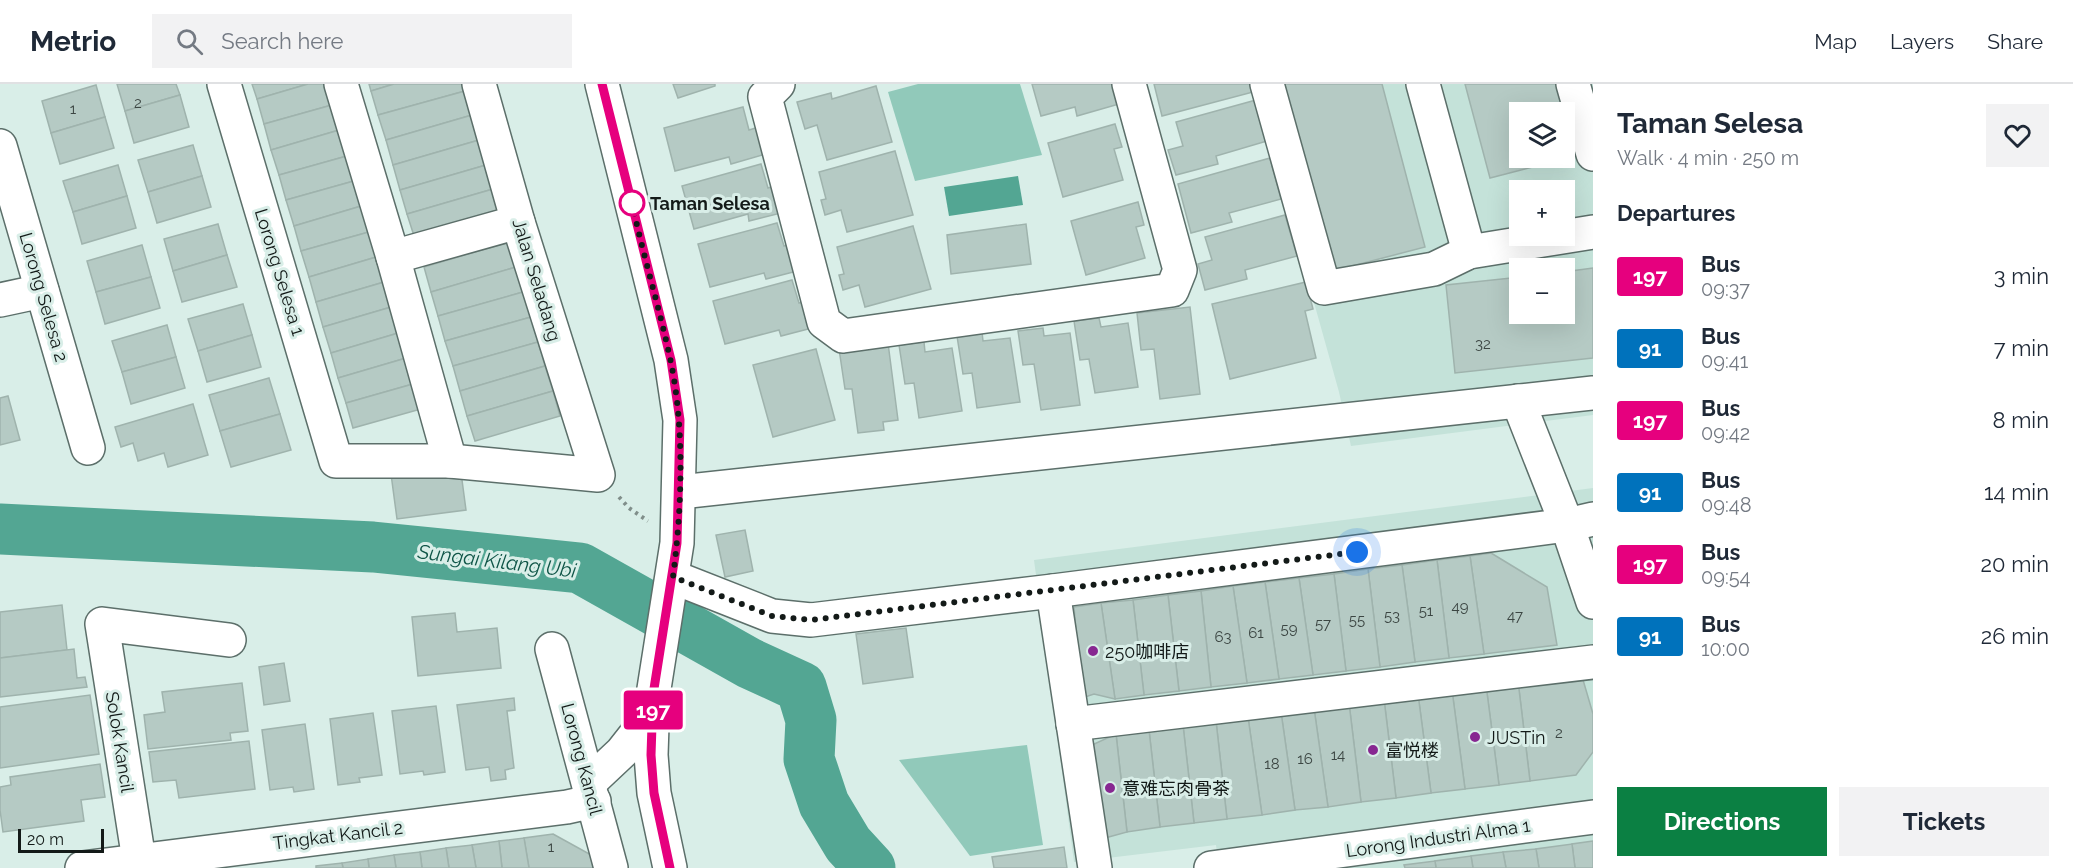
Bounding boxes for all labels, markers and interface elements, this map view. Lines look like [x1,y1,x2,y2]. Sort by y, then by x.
search box [152,14,572,68]
text: Metrio [30,25,116,58]
icon: search [173,25,206,58]
text: Search here [221,28,343,54]
text: Map [1814,29,1857,54]
text: Layers [1890,29,1954,54]
text: Share [1987,29,2043,54]
house number: 2 [134,94,142,112]
house number: 1 [70,100,77,118]
map controls [1509,102,1575,324]
button: layers [1509,102,1575,168]
button: heart [1986,104,2049,167]
text: Taman Selesa [1617,107,1803,140]
text: Walk · 4 min · 250 m [1617,146,1799,170]
button: + [1509,180,1575,246]
marker: Taman Selesa [619,190,645,216]
place label: Taman Selesa [650,193,770,214]
text: Departures [1617,200,1735,226]
street label: Lorong Selesa 1 [251,206,309,338]
street label: Jalan Seladang [508,216,566,344]
street label: Lorong Selesa 2 [16,230,72,364]
text: Bus [1701,251,1740,277]
button: − [1509,258,1575,324]
text: 3 min [1994,263,2049,289]
text: 197 [1633,264,1667,289]
text: 09:37 [1701,277,1750,301]
text: Bus [1701,323,1740,349]
house number: 32 [1475,335,1491,353]
text: 7 min [1994,335,2049,361]
text: 91 [1639,336,1661,361]
text: 09:41 [1701,349,1748,373]
text: Bus [1701,395,1740,421]
text: 8 min [1993,407,2049,433]
text: 197 [1633,408,1667,433]
text: 09:42 [1701,421,1750,445]
text: Bus [1701,467,1740,493]
text: 14 min [1984,479,2049,505]
text: 91 [1639,480,1661,505]
text: 09:48 [1701,493,1752,517]
your location [1342,537,1372,567]
water label: Sungai Kilang Ubi [415,539,578,583]
text: Bus [1701,539,1740,565]
text: 20 min [1981,551,2049,577]
text: 197 [1633,552,1667,577]
text: 09:54 [1701,565,1751,589]
house number: 49 [1452,598,1469,616]
house number: 51 [1419,602,1434,620]
house number: 53 [1384,607,1400,625]
house number: 47 [1507,607,1523,625]
house number: 55 [1349,611,1365,629]
text: Bus [1701,611,1740,637]
house number: 57 [1315,615,1331,633]
house number: 59 [1281,620,1298,638]
text: 26 min [1981,623,2049,649]
house number: 61 [1248,624,1264,642]
text: 91 [1639,624,1661,649]
house number: 63 [1214,628,1232,646]
text: 10:00 [1701,637,1750,661]
place label: 250咖啡店 [1105,641,1189,662]
marker: 250咖啡店 [1086,644,1100,658]
street label: Solok Kancil [102,690,138,794]
line badge: 197 [618,690,688,730]
text: 197 [636,698,670,723]
street label: Lorong Kancil [557,701,607,817]
house number: 2 [1555,724,1563,742]
place label: JUSTin [1487,727,1546,748]
marker: JUSTin [1468,730,1482,744]
place label: 富悦楼 [1385,740,1439,761]
marker: 富悦楼 [1366,743,1380,757]
house number: 14 [1331,746,1345,764]
house number: 16 [1297,750,1313,768]
house number: 18 [1264,755,1280,773]
place label: 意难忘肉骨茶 [1122,778,1230,799]
marker: 意难忘肉骨茶 [1103,781,1117,795]
button: Directions [1617,787,1827,856]
button: Tickets [1839,787,2049,856]
street label: Lorong Industri Alma 1 [1345,815,1532,861]
street label: Tingkat Kancil 2 [272,817,404,853]
scale bar [18,826,104,854]
text: 20 m [27,830,64,849]
house number: 1 [548,838,555,856]

